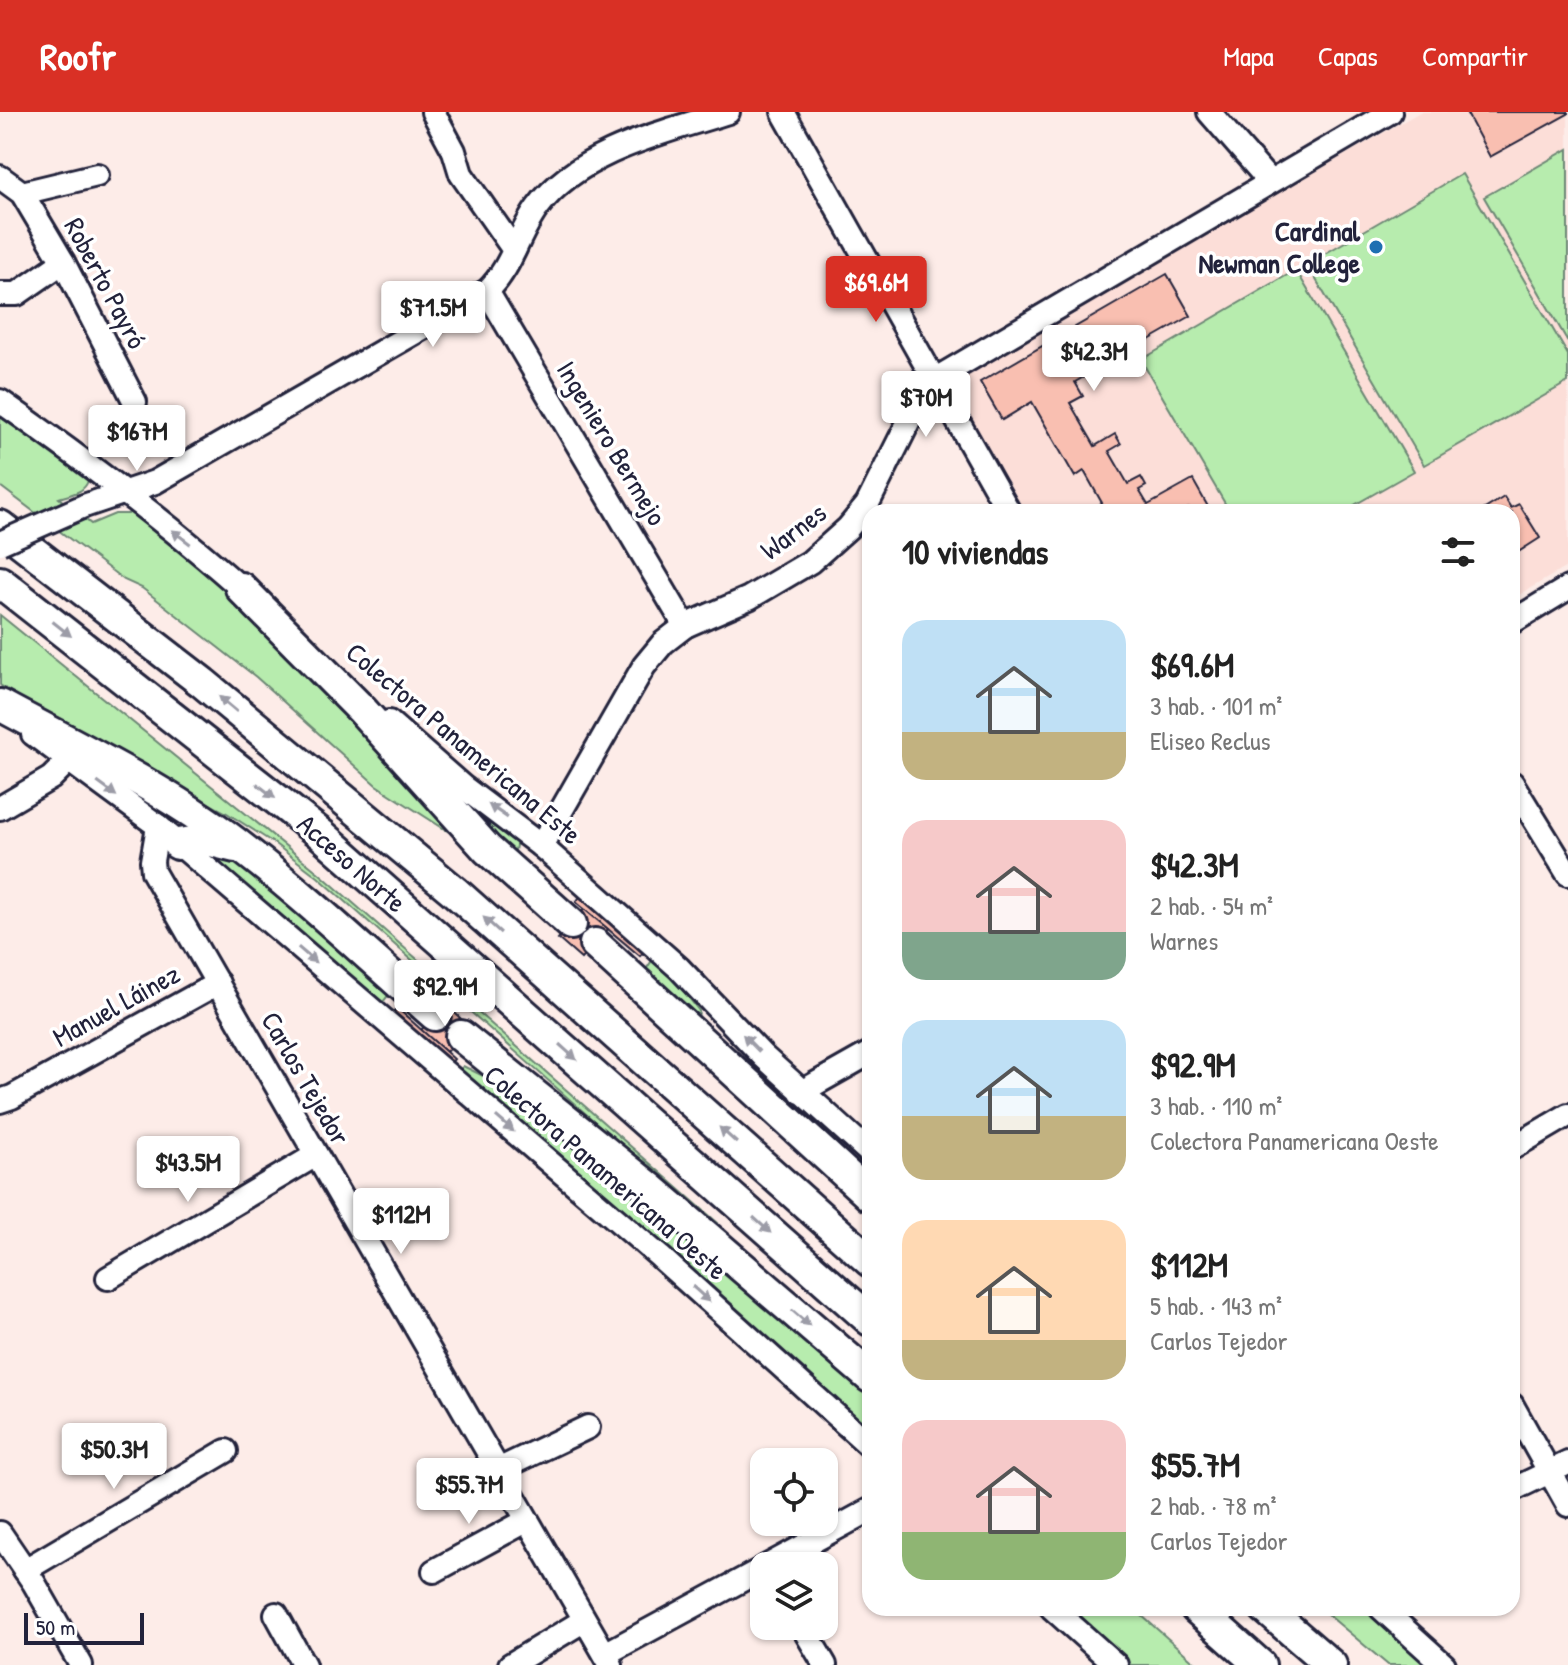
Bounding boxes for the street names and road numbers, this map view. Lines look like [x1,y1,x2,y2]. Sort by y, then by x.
street label: Roberto Payró [56,211,156,355]
street label: Ingeniero Bermejo [548,354,676,532]
street label: Warnes [752,494,834,568]
street label: Colectora Panamericana Este [338,633,590,853]
street label: Acceso Norte [289,805,415,921]
street label: Manuel Láinez [46,954,186,1056]
street label: Carlos Tejedor [253,1004,360,1152]
street label: Colectora Panamericana Oeste [476,1056,736,1288]

